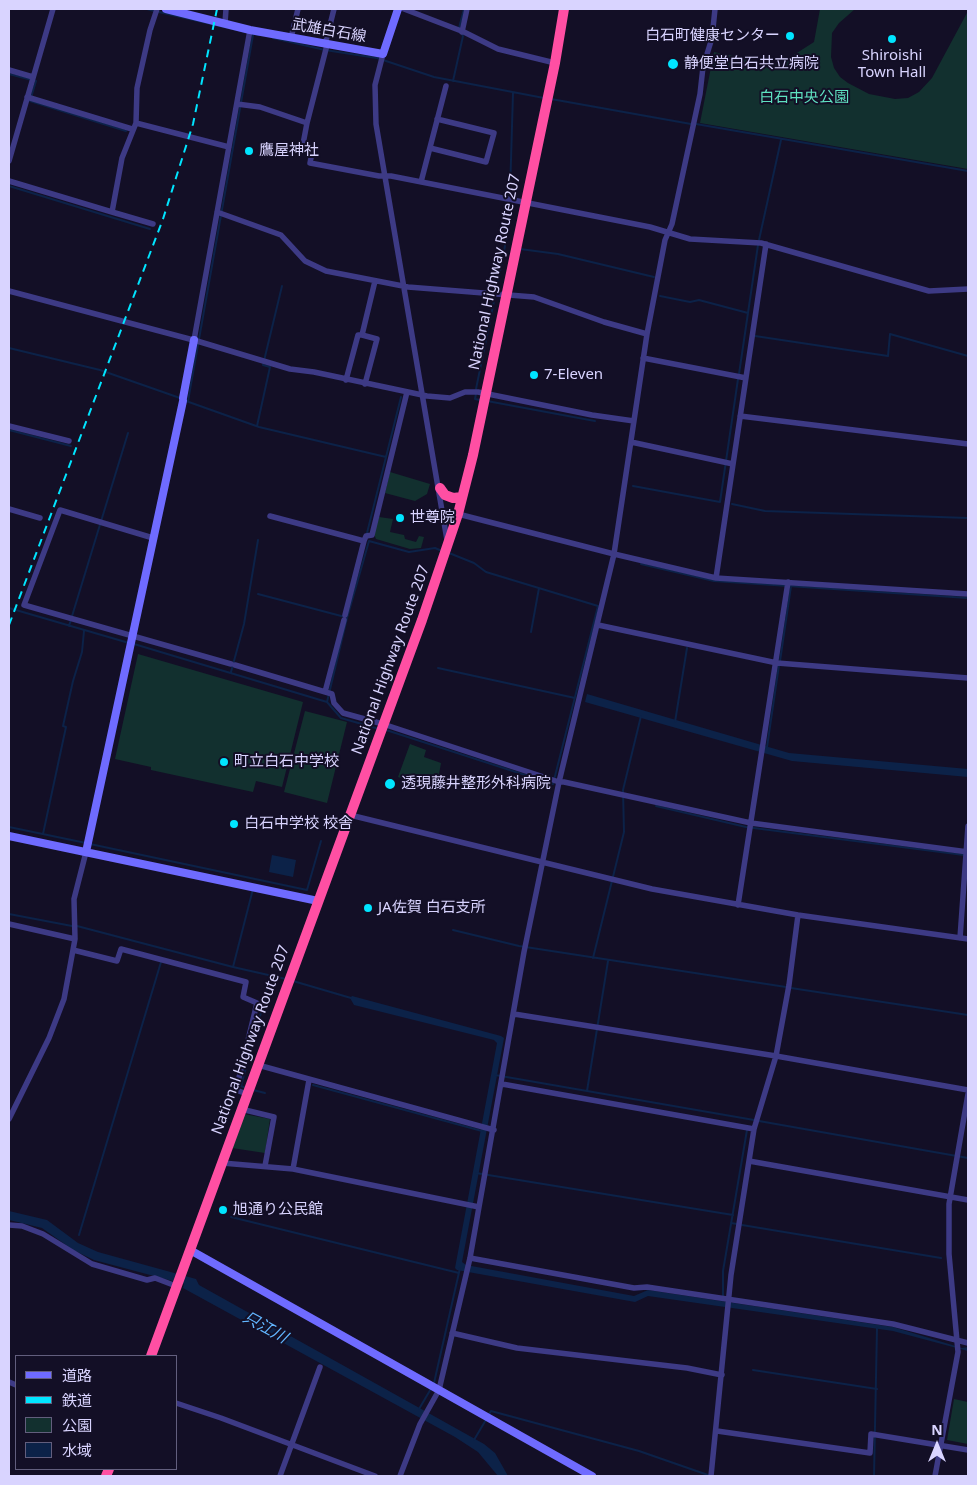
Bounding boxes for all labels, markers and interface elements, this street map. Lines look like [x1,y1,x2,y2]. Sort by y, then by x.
street label: 武雄白石線 [291,16,367,46]
place label: 白石町健康センター [645,27,780,45]
marker: 白石町健康センター [784,30,796,42]
marker: Shiroishi Town Hall [886,33,898,45]
place label: Shiroishi Town Hall [858,47,926,82]
place label: 静便堂白石共立病院 [684,55,819,73]
marker: 静便堂白石共立病院 [666,57,680,71]
park label: 白石中央公園 [759,89,849,107]
place label: 鷹屋神社 [259,142,319,160]
marker: 鷹屋神社 [243,145,255,157]
street label: National Highway Route 207 [465,172,525,372]
place label: 7-Eleven [544,366,603,384]
marker: 7-Eleven [528,369,540,381]
place label: 世尊院 [410,509,455,527]
marker: 世尊院 [394,512,406,524]
street label: National Highway Route 207 [348,563,434,757]
place label: 町立白石中学校 [234,753,339,771]
marker: 町立白石中学校 [218,756,230,768]
place label: 透現藤井整形外科病院 [401,775,551,793]
marker: 透現藤井整形外科病院 [383,777,397,791]
place label: 白石中学校 校舎 [244,815,353,833]
marker: 白石中学校 校舎 [228,818,240,830]
place label: JA佐賀 白石支所 [378,899,486,917]
marker: JA佐賀 白石支所 [362,902,374,914]
street label: National Highway Route 207 [208,943,294,1137]
place label: 旭通り公民館 [233,1201,323,1219]
marker: 旭通り公民館 [217,1204,229,1216]
water label: 只江川 [239,1308,291,1348]
legend [15,1355,178,1470]
text: 道路 [62,1365,92,1385]
text: 鉄道 [62,1390,92,1410]
text: 公園 [62,1415,92,1435]
north arrow [912,1420,962,1470]
text: N [931,1420,943,1439]
text: 水域 [62,1440,92,1460]

